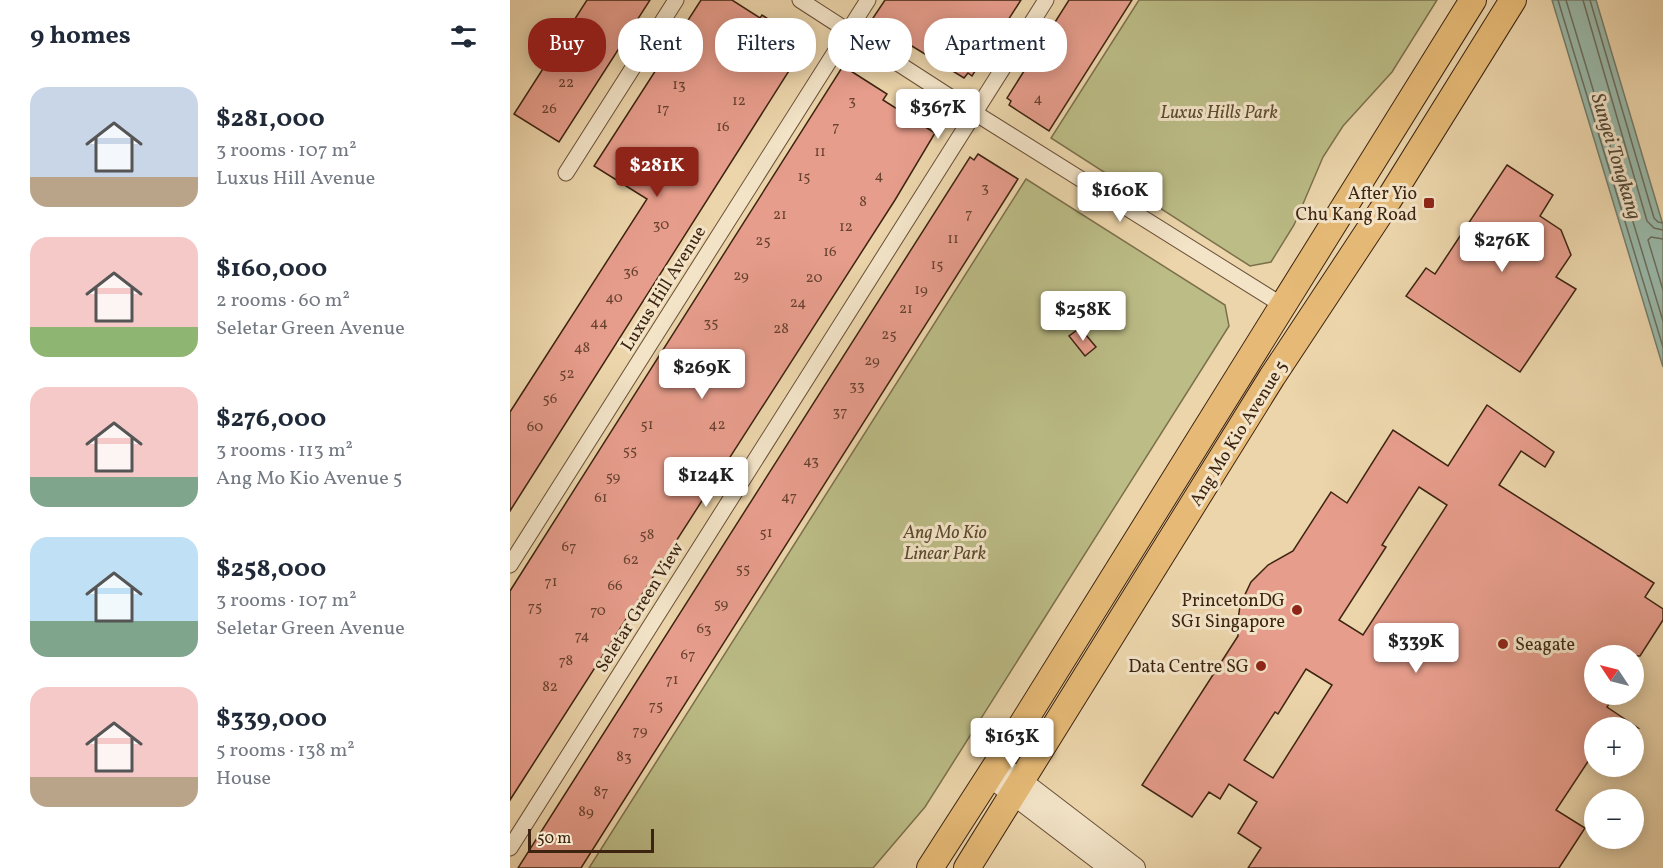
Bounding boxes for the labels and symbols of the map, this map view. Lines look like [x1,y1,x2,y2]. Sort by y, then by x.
house number: 22 [558,73,574,94]
house number: 13 [672,75,686,96]
pin: $367K [896,89,980,140]
house number: 4 [1034,89,1043,110]
water label: Sungei Tongkang [1583,90,1648,223]
house number: 12 [732,91,746,112]
house number: 3 [848,91,856,112]
house number: 26 [541,99,557,120]
house number: 17 [656,99,670,120]
park label: Luxus Hills Park [1160,101,1278,126]
house number: 16 [716,117,730,138]
house number: 7 [832,117,840,138]
house number: 11 [814,142,826,163]
pin: $281K [615,147,699,198]
house number: 4 [875,166,884,187]
house number: 15 [797,167,811,188]
pin: $160K [1078,172,1162,223]
house number: 3 [981,178,989,199]
place label: After Yio Chu Kang Road [1295,182,1417,228]
house number: 8 [859,192,867,213]
marker: After Yio Chu Kang Road [1422,196,1436,210]
house number: 7 [965,204,973,225]
house number: 21 [773,205,787,226]
house number: 30 [653,215,669,236]
house number: 12 [839,217,853,238]
street label: Luxus Hill Avenue [616,221,713,356]
pin: $276K [1460,222,1544,273]
house number: 11 [947,229,959,250]
house number: 25 [755,231,771,252]
house number: 16 [823,242,837,263]
house number: 15 [930,255,944,276]
house number: 36 [623,262,639,283]
house number: 29 [733,266,749,287]
house number: 20 [806,268,822,289]
house number: 19 [914,280,928,301]
house number: 40 [605,288,623,309]
pin: $258K [1041,291,1125,342]
house number: 24 [790,293,806,314]
house number: 21 [899,299,913,320]
house number: 44 [590,313,608,334]
house number: 35 [704,313,718,334]
house number: 28 [773,319,789,340]
house number: 25 [881,325,897,346]
house number: 48 [574,338,590,359]
pin: $269K [660,349,744,400]
house number: 29 [864,351,880,372]
street label: Ang Mo Kio Avenue 5 [1184,356,1294,512]
house number: 52 [559,364,575,385]
house number: 33 [849,376,865,397]
house number: 56 [543,389,557,410]
house number: 37 [833,402,847,423]
house number: 51 [640,415,654,436]
house number: 42 [708,415,726,436]
house number: 60 [527,417,543,438]
house number: 55 [623,441,637,462]
house number: 43 [803,451,819,472]
pin: $124K [664,457,748,508]
house number: 59 [606,467,621,488]
house number: 47 [781,487,797,508]
house number: 61 [594,488,608,509]
park label: Ang Mo Kio Linear Park [902,521,987,567]
house number: 51 [759,523,773,544]
house number: 58 [640,525,654,546]
house number: 67 [562,537,576,558]
street label: Seletar Green View [590,538,691,678]
house number: 62 [623,550,639,571]
house number: 55 [736,559,750,580]
house number: 71 [544,572,558,593]
house number: 66 [607,576,623,597]
place label: PrincetonDG SG1 Singapore [1171,589,1285,635]
house number: 59 [714,594,729,615]
house number: 75 [528,597,542,618]
house number: 70 [590,601,606,622]
marker: PrincetonDG SG1 Singapore [1290,603,1304,617]
house number: 63 [696,619,712,640]
pin: $339K [1374,623,1458,674]
house number: 74 [575,626,589,647]
place label: Seagate [1515,633,1575,658]
marker: Seagate [1496,637,1510,651]
house number: 67 [681,645,695,666]
north arrow [1584,645,1644,705]
house number: 78 [559,651,573,672]
place label: Data Centre SG [1128,655,1249,680]
marker: Data Centre SG [1254,659,1268,673]
house number: 71 [665,670,679,691]
house number: 82 [542,677,558,698]
house number: 75 [649,696,663,717]
pin: $163K [970,718,1054,769]
house number: 79 [633,721,648,742]
house number: 83 [616,747,632,768]
house number: 87 [594,782,608,803]
house number: 89 [578,802,594,823]
scale bar [528,826,654,854]

